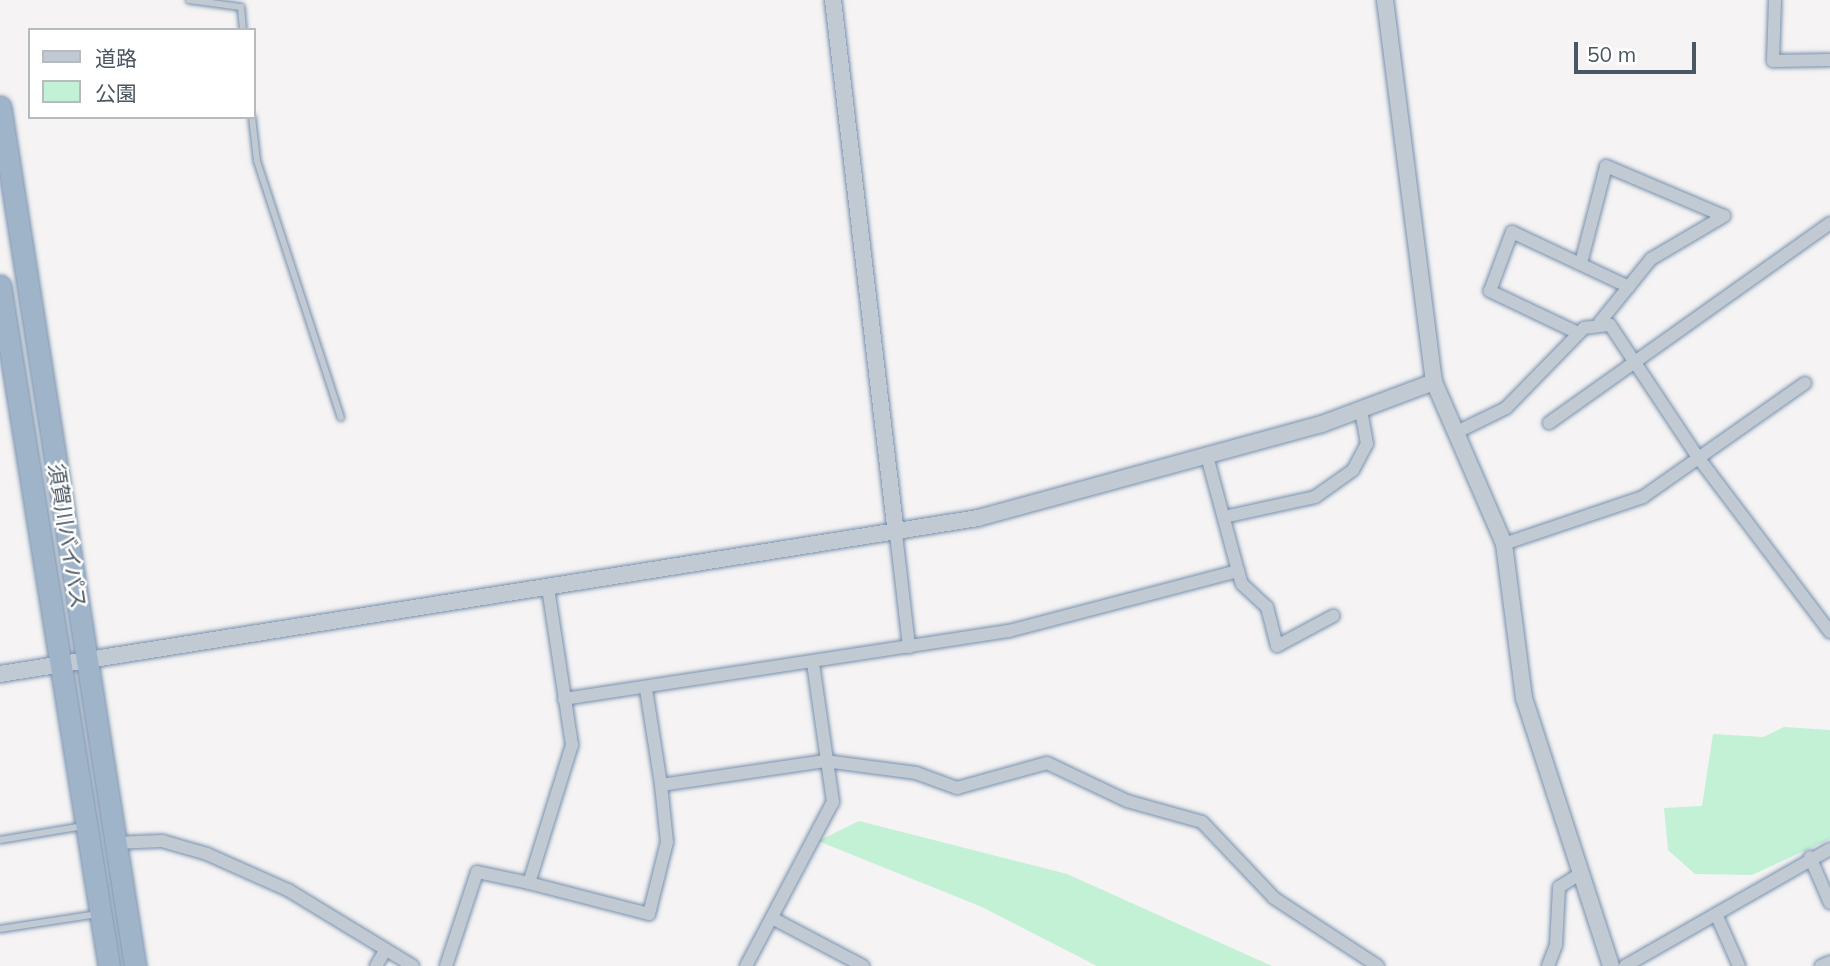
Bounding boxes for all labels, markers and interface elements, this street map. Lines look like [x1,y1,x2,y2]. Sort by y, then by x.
legend [28,28,256,119]
scale bar [1578,28,1700,72]
text: 50 m [1587,41,1636,67]
text: 道路 [95,45,137,71]
text: 公園 [95,80,137,106]
street label: 須賀川バイパス [44,461,92,611]

